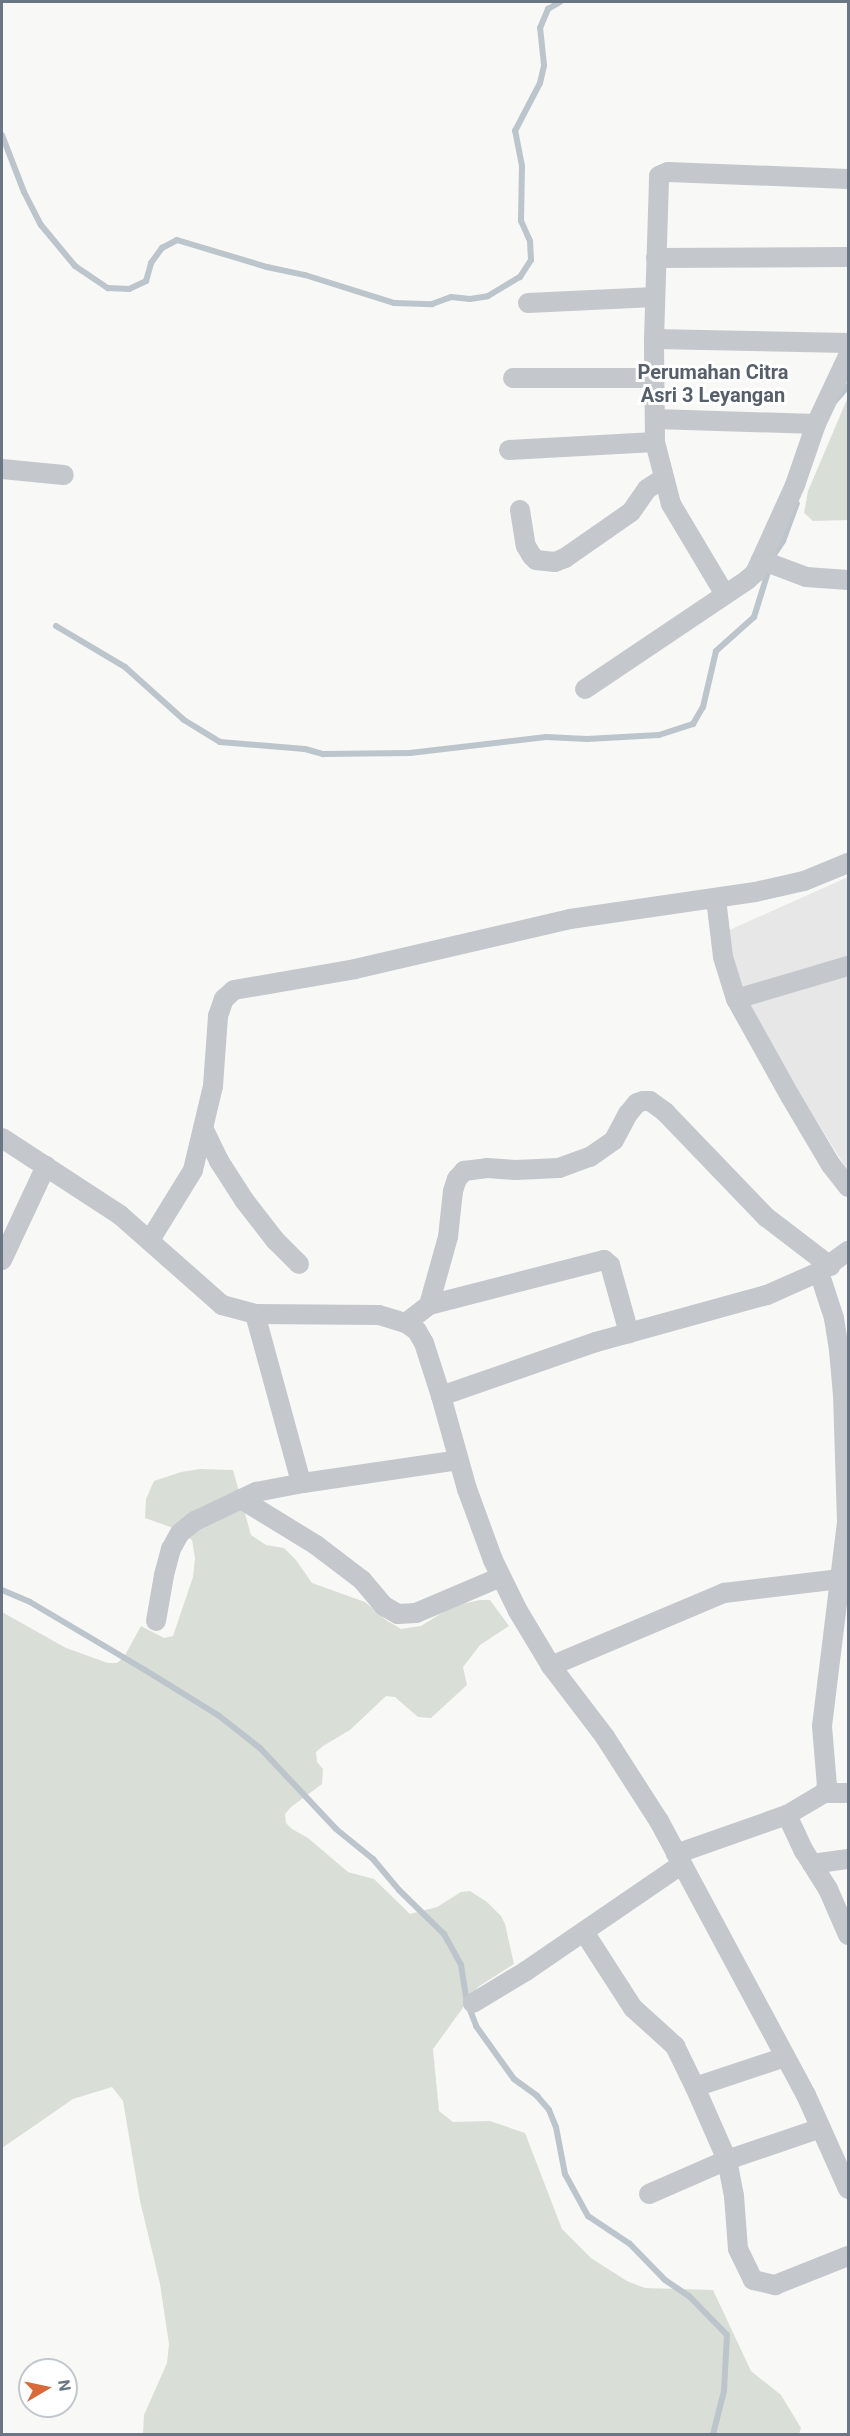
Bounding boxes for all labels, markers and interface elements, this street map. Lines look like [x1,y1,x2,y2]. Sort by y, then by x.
district label: Perumahan Citra Asri 3 Leyangan [637,361,789,408]
north arrow [18,2358,78,2418]
text: N [54,2378,75,2392]

